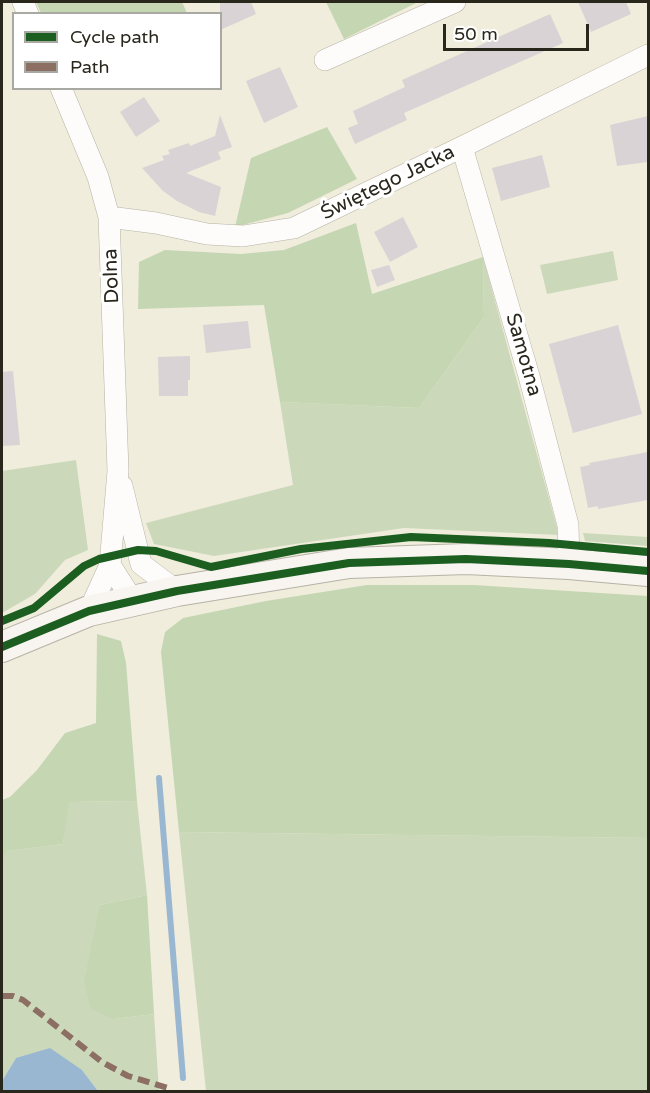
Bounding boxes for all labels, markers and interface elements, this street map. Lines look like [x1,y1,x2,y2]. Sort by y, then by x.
legend [12,12,222,90]
scale bar [446,12,592,50]
text: 50 m [454,23,498,45]
text: Cycle path [70,26,159,48]
text: Path [70,56,109,78]
street label: Świętego Jacka [317,140,459,226]
street label: Dolna [99,248,125,304]
street label: Samotna [500,311,546,399]

